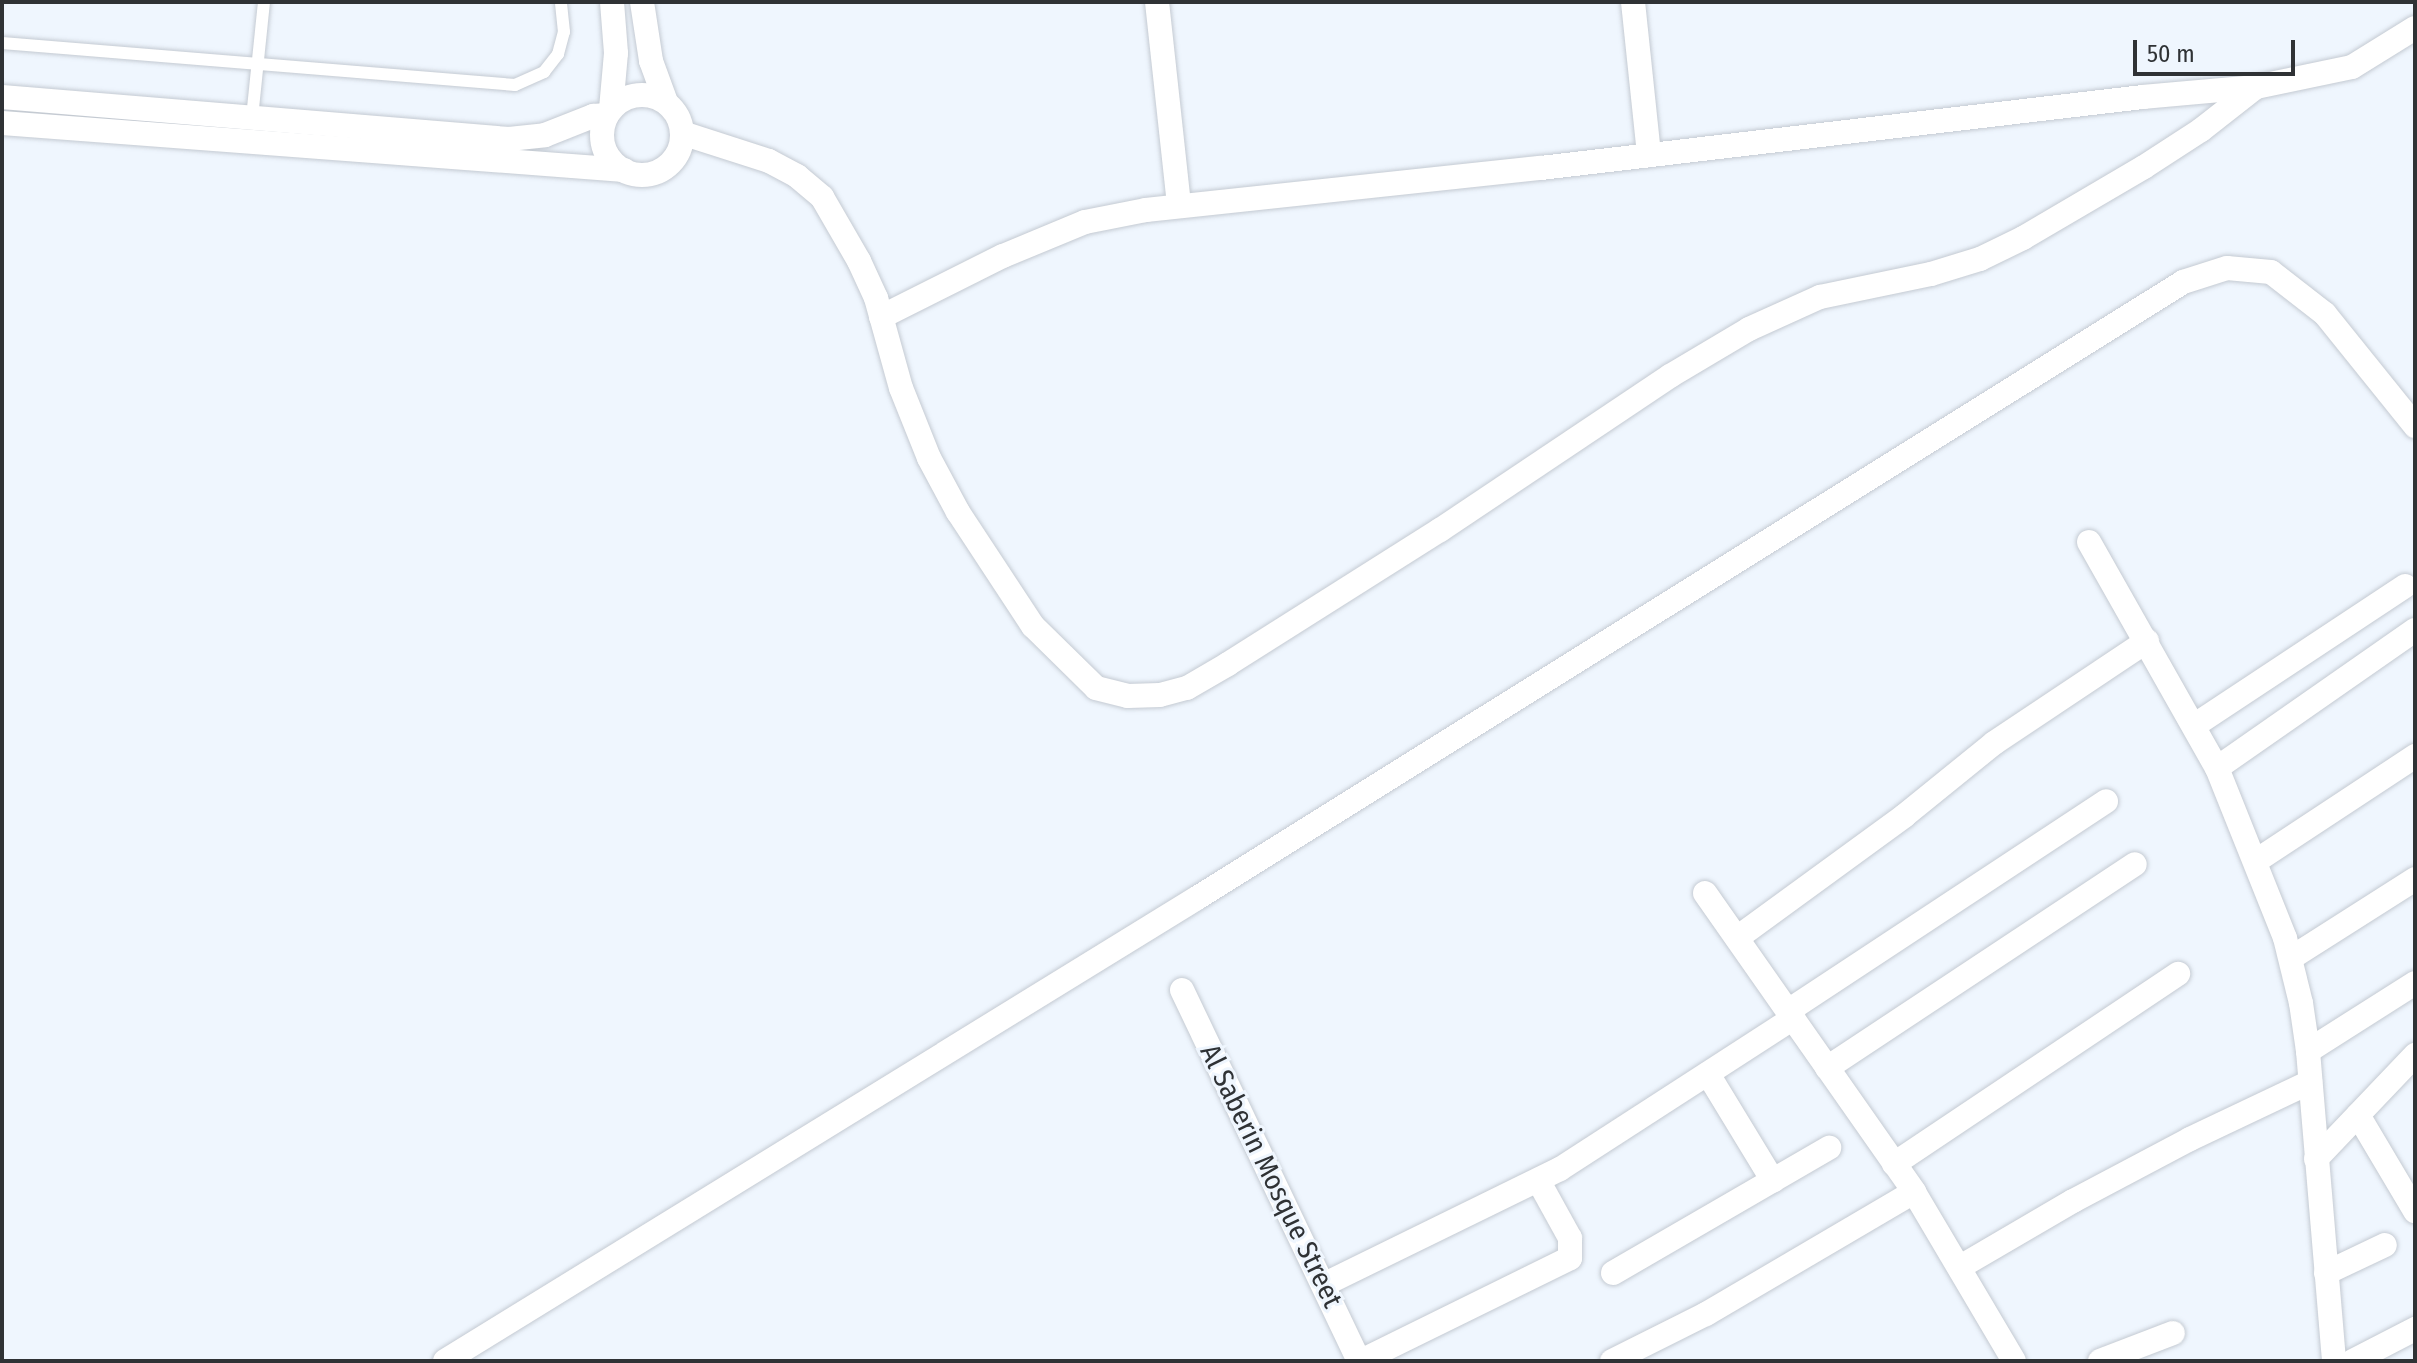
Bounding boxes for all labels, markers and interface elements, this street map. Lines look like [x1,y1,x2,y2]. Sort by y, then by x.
scale bar [2137,24,2299,74]
text: 50 m [2147,40,2195,68]
street label: Al Saberin Mosque Street [1193,1039,1349,1313]

